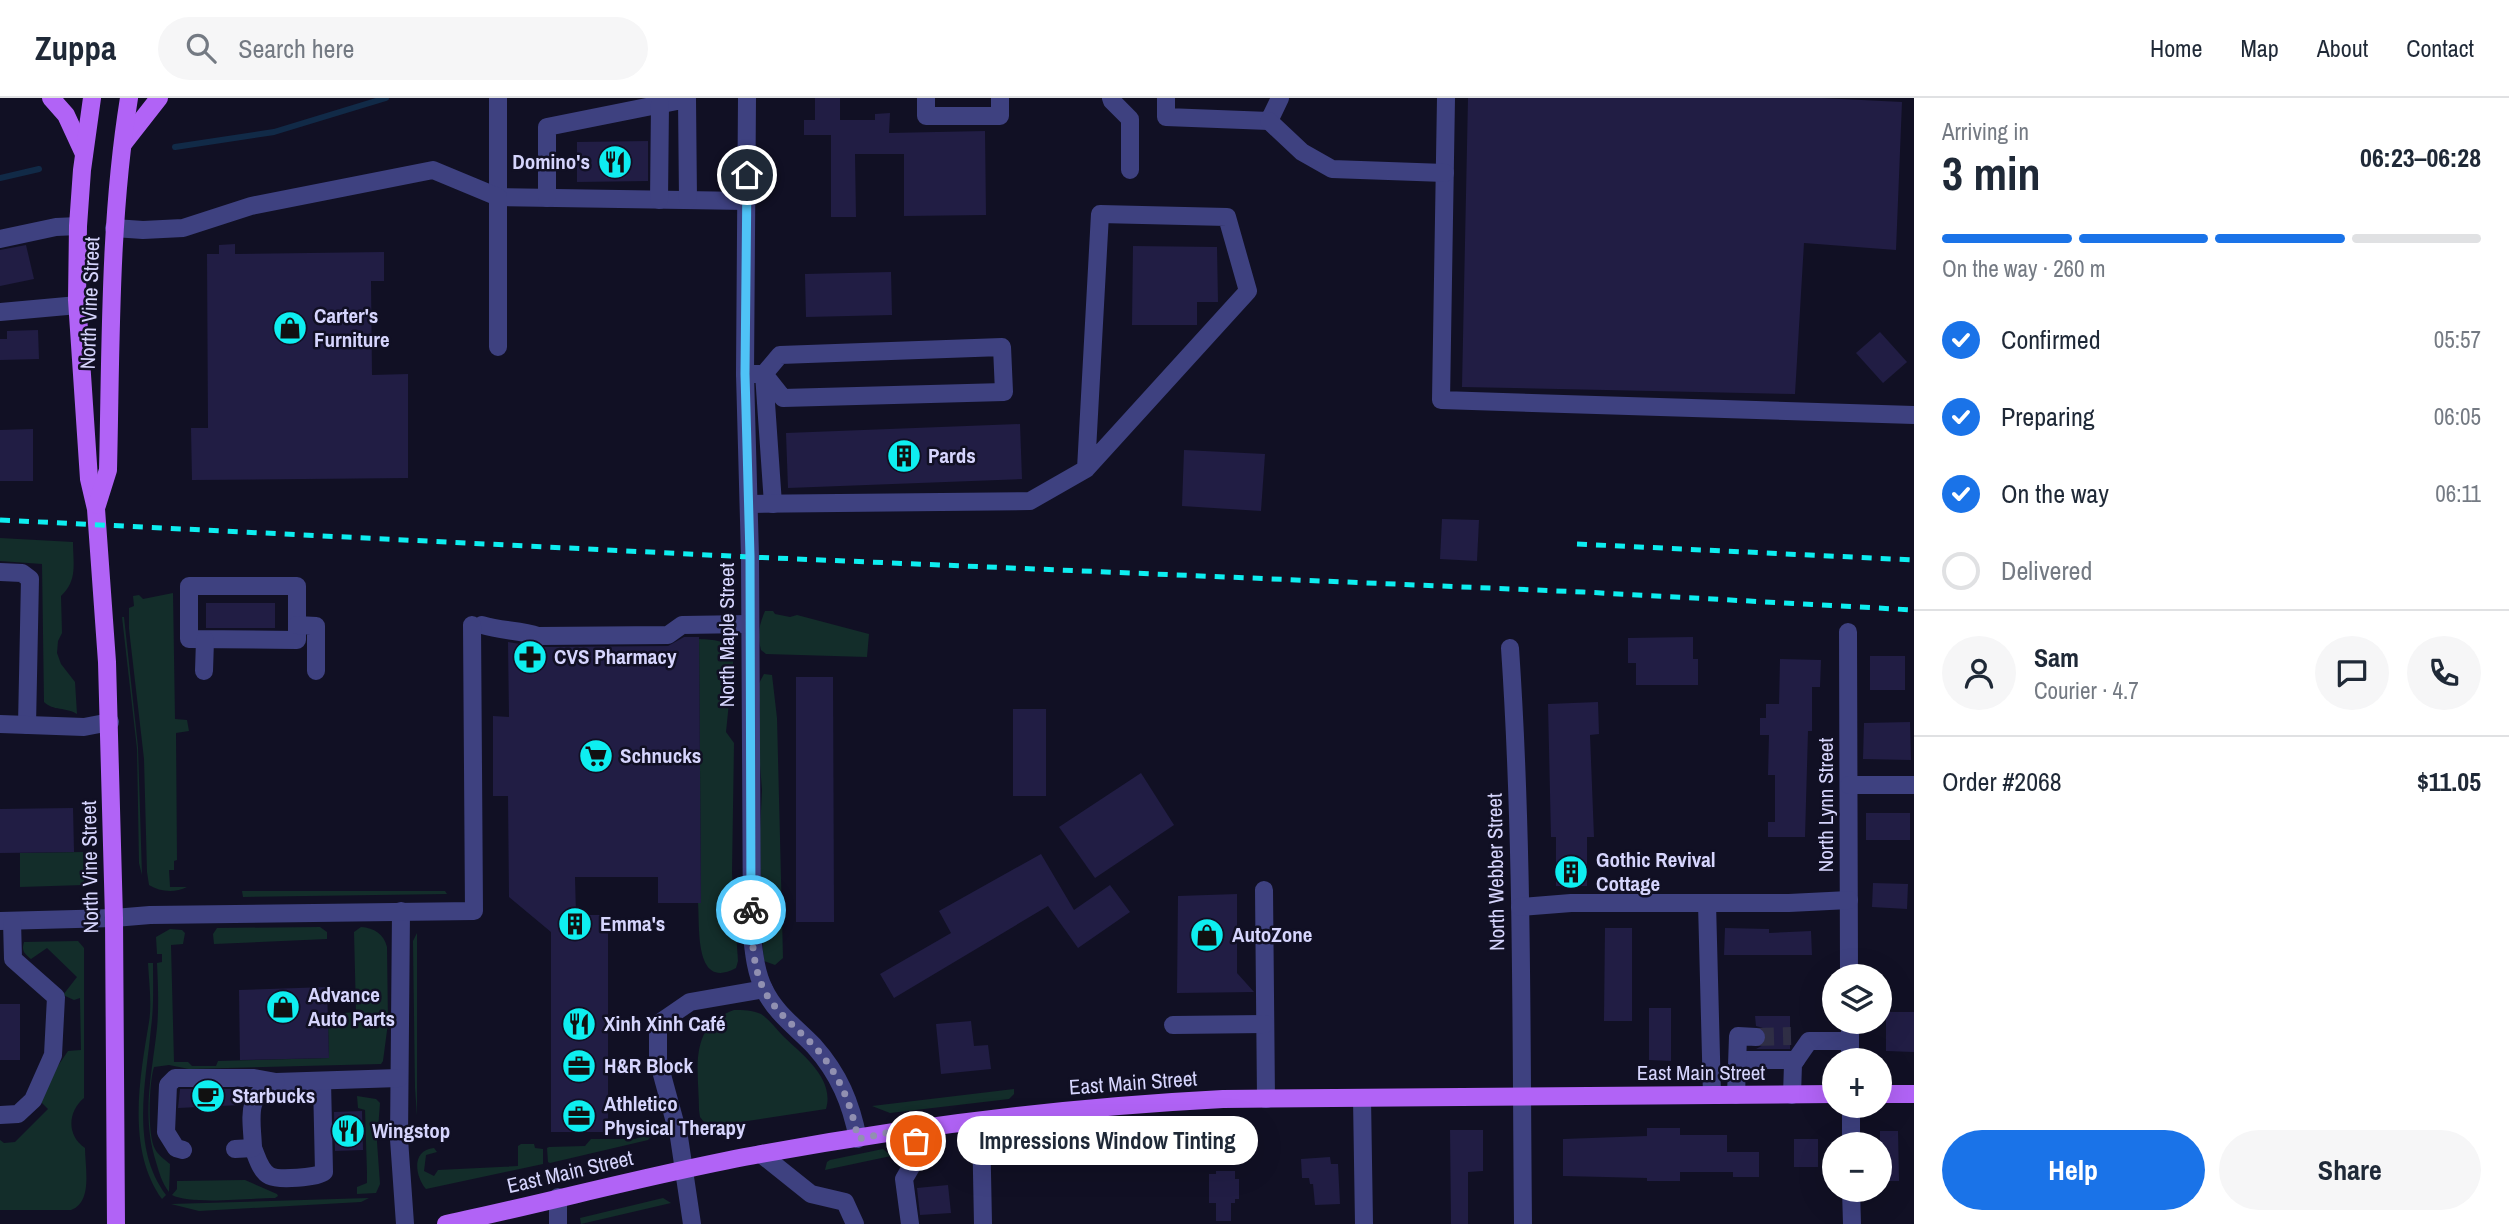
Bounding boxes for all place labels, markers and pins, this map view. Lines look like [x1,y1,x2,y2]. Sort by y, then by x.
restaurant icon: Domino's [596,143,634,181]
pin [717,145,777,205]
place label: Domino's [512,147,590,176]
place label: Carter's Furniture [314,301,390,354]
shop icon: Carter's Furniture [271,309,309,347]
building icon: Pards [885,437,923,475]
place label: Pards [928,441,976,470]
pharmacy icon: CVS Pharmacy [511,638,549,676]
place label: CVS Pharmacy [554,642,677,671]
supermarket icon: Schnucks [577,737,615,775]
place label: Schnucks [620,741,701,770]
place label: Gothic Revival Cottage [1596,845,1716,898]
building icon: Gothic Revival Cottage [1552,853,1590,891]
building icon: Emma's [556,905,594,943]
place label: Emma's [600,909,665,938]
shop icon: AutoZone [1188,916,1226,954]
place label: AutoZone [1232,920,1312,949]
place label: Advance Auto Parts [308,980,395,1033]
shop icon: Advance Auto Parts [264,988,302,1026]
restaurant icon: Xinh Xinh Café [560,1005,598,1043]
place label: Xinh Xinh Café [604,1009,726,1038]
office icon: H&R Block [560,1047,598,1085]
place label: H&R Block [604,1051,693,1080]
cafe icon: Starbucks [189,1077,227,1115]
place label: Starbucks [232,1081,315,1110]
place label: Athletico Physical Therapy [604,1089,746,1142]
office icon: Athletico Physical Therapy [560,1097,598,1135]
pin [886,1111,946,1171]
restaurant icon: Wingstop [329,1112,367,1150]
place label: Wingstop [372,1116,450,1145]
callout: Impressions Window Tinting [958,1116,1259,1166]

